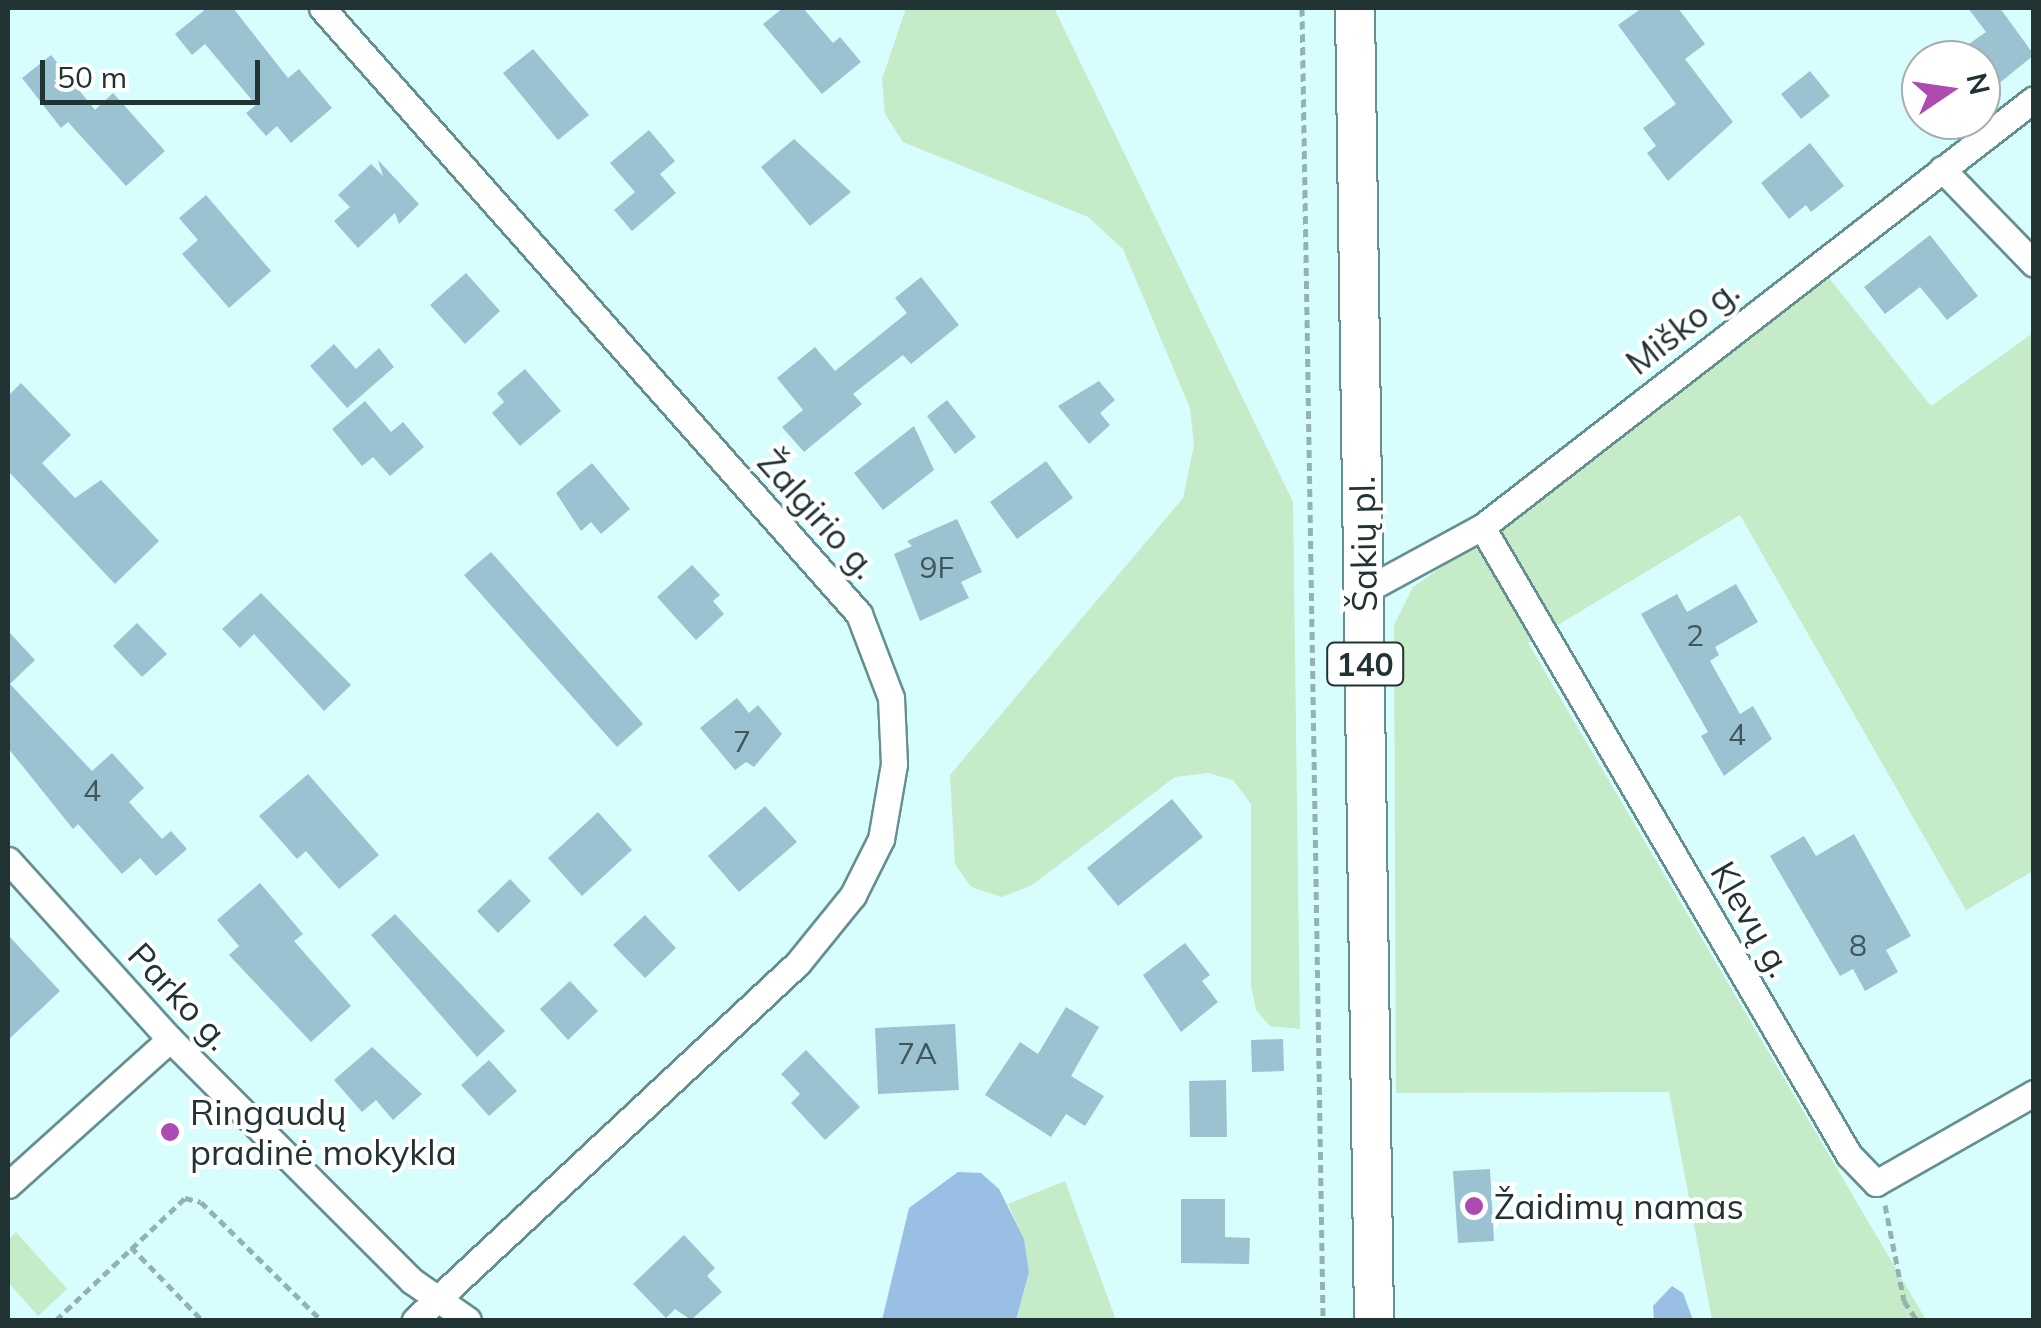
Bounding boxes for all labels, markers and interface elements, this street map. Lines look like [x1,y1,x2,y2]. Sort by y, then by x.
scale bar [45,40,265,102]
north arrow [1901,40,2001,140]
text: 50 m [57,58,127,96]
text: N [1959,69,1998,98]
street label: Miško g. [1617,269,1747,383]
street label: Žalgirio g. [749,441,887,587]
street label: Šakių pl. [1341,476,1385,612]
house number: 9F [920,549,954,585]
house number: 2 [1686,617,1704,653]
road number: 140 [1325,637,1405,691]
house number: 4 [1728,716,1746,752]
house number: 7 [733,723,751,759]
house number: 4 [83,772,101,808]
street label: Klevų g. [1702,854,1802,984]
house number: 8 [1849,927,1867,963]
street label: Parko g. [120,934,240,1058]
house number: 7A [897,1035,937,1071]
place label: Ringaudų pradinė mokykla [190,1091,457,1173]
marker: Ringaudų pradinė mokykla [159,1121,181,1143]
place label: Žaidimų namas [1494,1185,1744,1227]
marker: Žaidimų namas [1463,1195,1485,1217]

